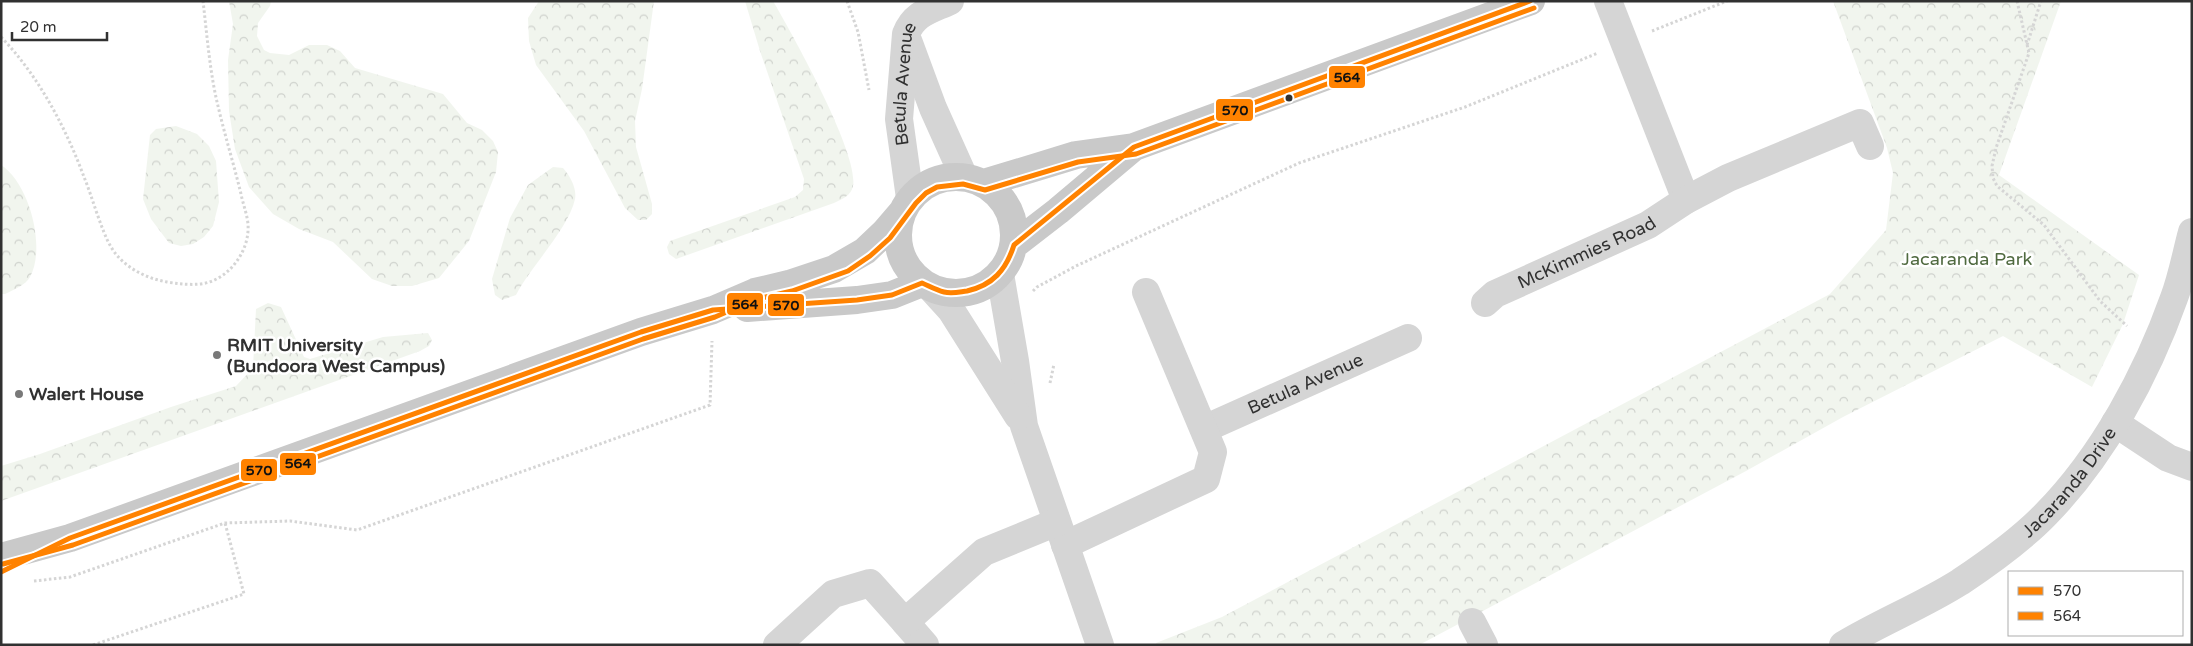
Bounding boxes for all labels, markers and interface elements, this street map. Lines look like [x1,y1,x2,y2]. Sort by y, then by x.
scale bar [12,10,108,42]
text: 20 m [20,18,57,36]
street label: Betula Avenue [888,18,921,147]
line badge: 564 [1328,65,1366,89]
text: 564 [1334,69,1360,86]
unlabelled marker [1284,93,1294,103]
line badge: 570 [1215,98,1254,122]
text: 570 [1222,102,1248,119]
street label: McKimmies Road [1514,212,1660,293]
park label: Jacaranda Park [1902,248,2033,270]
line badge: 564 [726,292,764,316]
line badge: 570 [767,293,805,317]
text: 564 [732,296,758,313]
text: 570 [773,297,799,314]
place label: RMIT University (Bundoora West Campus) [227,334,446,377]
street label: Betula Avenue [1244,348,1367,419]
marker: RMIT University (Bundoora West Campus) [211,349,223,361]
place label: Walert House [29,383,144,405]
marker: Walert House [13,388,25,400]
street label: Jacaranda Drive [2018,423,2121,542]
line badge: 564 [279,452,317,476]
text: 564 [285,455,311,472]
line badge: 570 [240,458,278,482]
text: 570 [246,462,272,479]
legend [2008,571,2183,636]
text: 570 [2053,582,2081,600]
text: 564 [2053,607,2081,625]

